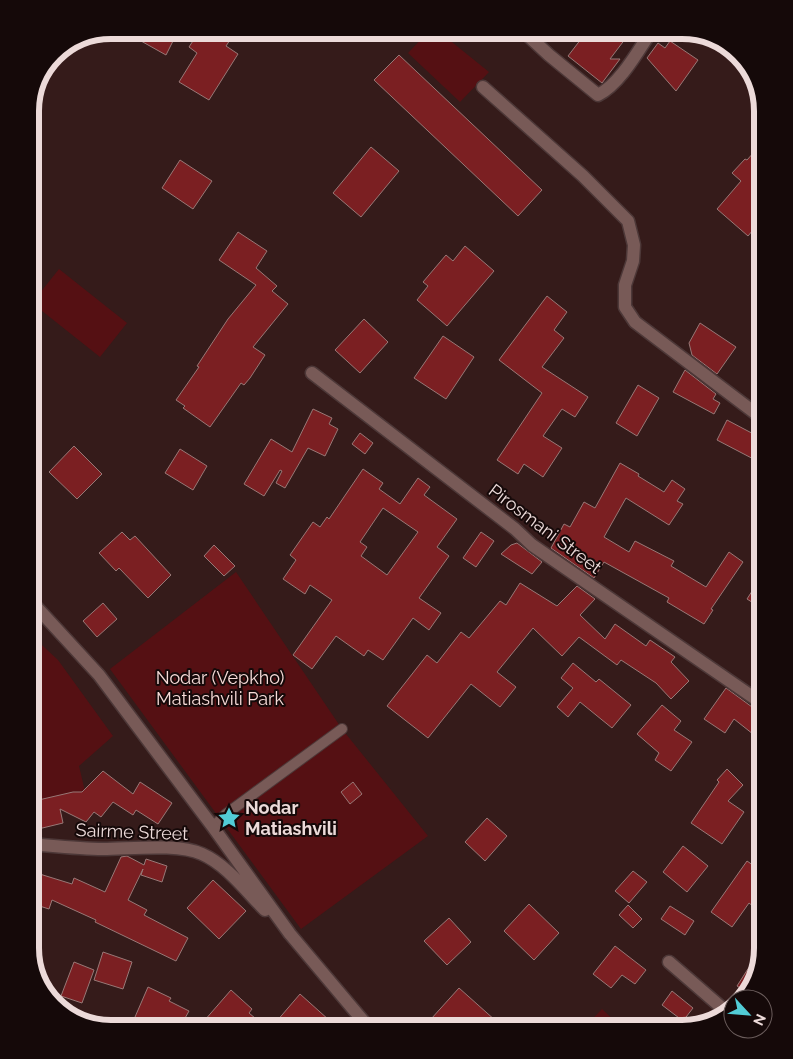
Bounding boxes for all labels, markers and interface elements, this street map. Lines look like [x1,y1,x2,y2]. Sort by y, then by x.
street label: Pirosmani Street [485,479,606,578]
park label: Nodar (Vepkho) Matiashvili Park [156,667,285,709]
place label: Nodar Matiashvili [245,797,337,839]
place icon: Nodar Matiashvili [216,805,242,831]
street label: Sairme Street [75,819,189,844]
north arrow [723,989,773,1039]
text: N [750,1011,769,1028]

